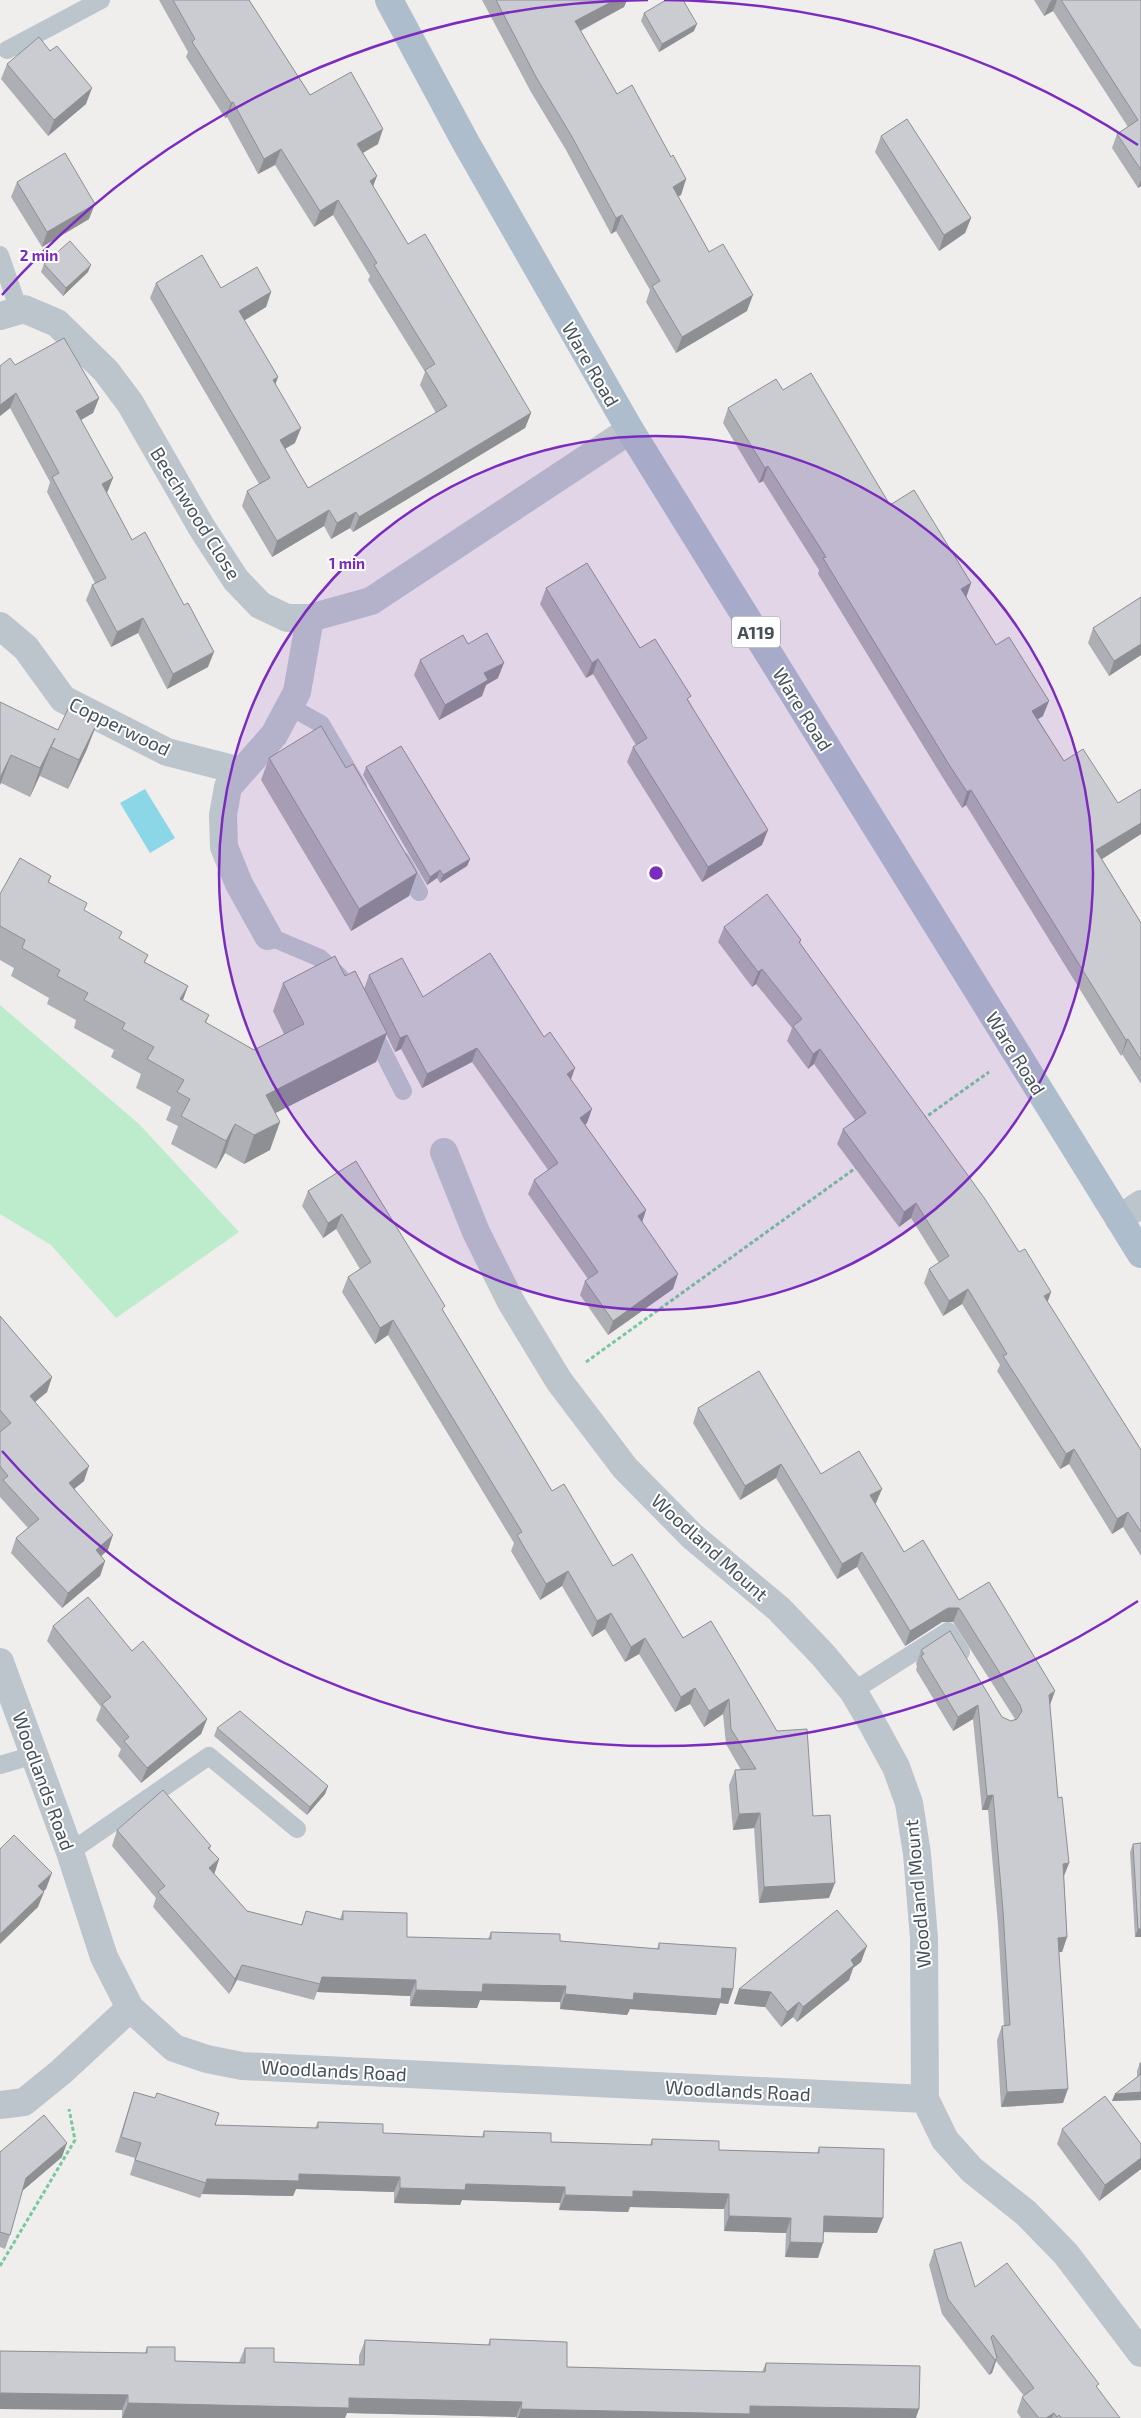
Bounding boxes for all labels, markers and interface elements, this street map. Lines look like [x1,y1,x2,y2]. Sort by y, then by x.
text: 2 min [20,246,58,264]
street label: Ware Road [558,318,624,410]
street label: Beechwood Close [146,442,246,584]
text: 1 min [329,554,365,572]
road number: A119 [732,616,780,648]
street label: Ware Road [768,663,838,755]
street label: Copperwood [66,692,174,760]
centre of rings [647,864,665,882]
street label: Ware Road [981,1007,1051,1099]
street label: Woodland Mount [647,1489,773,1605]
street label: Woodlands Road [8,1709,80,1853]
street label: Woodland Mount [899,1819,935,1969]
street label: Woodlands Road [261,2055,407,2085]
street label: Woodlands Road [665,2075,811,2105]

